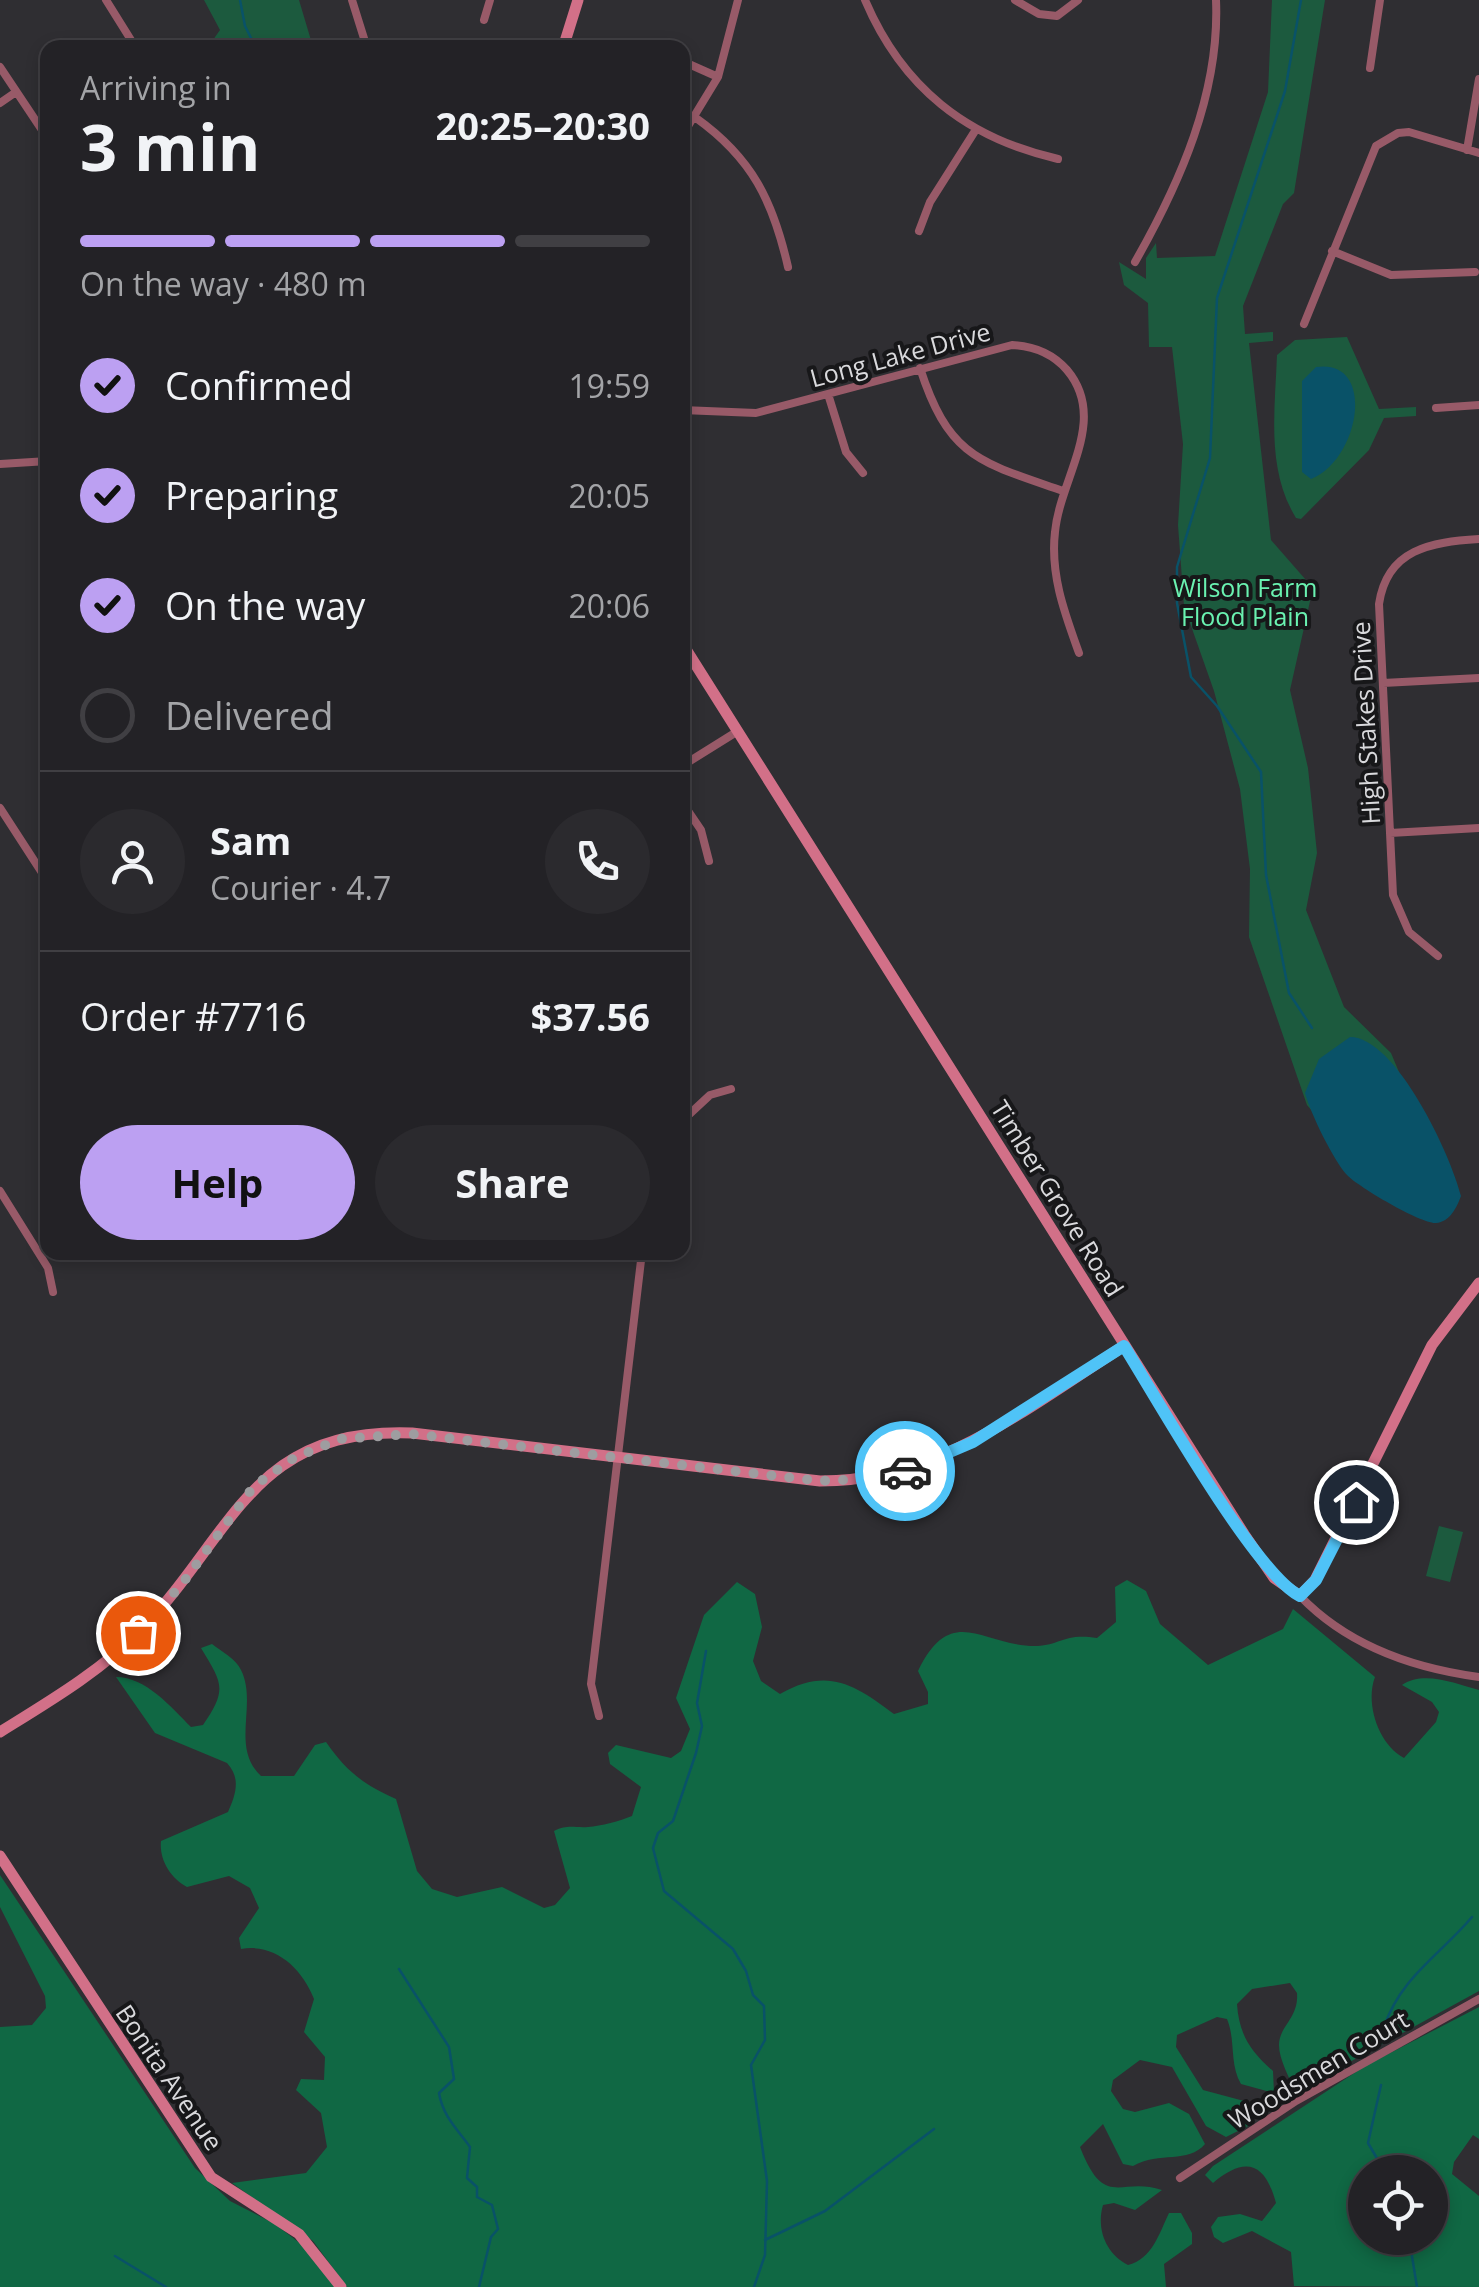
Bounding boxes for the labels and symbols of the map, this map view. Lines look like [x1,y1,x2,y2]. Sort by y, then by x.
street label: Long Lake Drive [806,314,994,394]
park label: Wilson Farm Flood Plain [1173,570,1317,633]
street label: High Stakes Drive [1343,621,1387,825]
street label: Timber Grove Road [984,1093,1132,1303]
courier [855,1421,955,1521]
pin [1314,1460,1399,1545]
pin [96,1591,181,1676]
street label: Bonita Avenue [109,1997,231,2157]
street label: Woodsmen Court [1222,2002,1415,2136]

